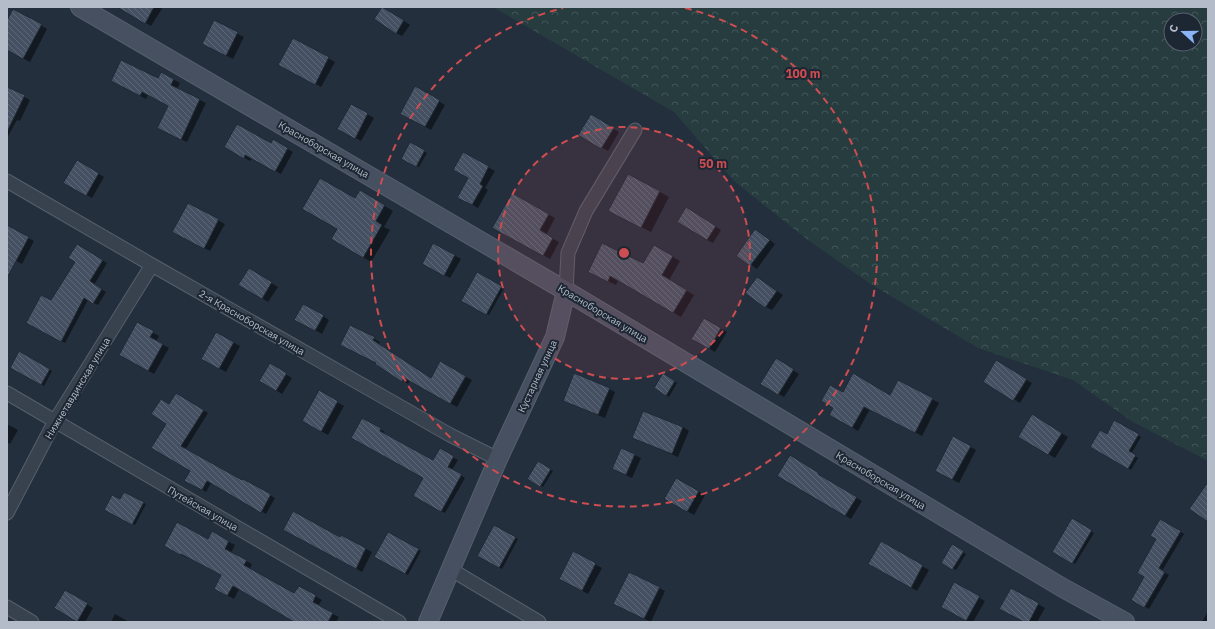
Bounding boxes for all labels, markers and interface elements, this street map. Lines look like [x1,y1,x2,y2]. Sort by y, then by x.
north arrow [1163,12,1203,52]
text: С [1166,23,1181,34]
text: 100 m [785,66,821,81]
street label: Красноборская улица [276,118,372,181]
text: 50 m [699,156,727,171]
centre of rings [617,246,631,260]
street label: Красноборская улица [555,281,651,346]
street label: 2-я Красноборская улица [196,287,308,358]
street label: Нижнетавдинская улица [42,334,113,441]
street label: Кустарная улица [515,337,560,415]
street label: Красноборская улица [833,448,929,513]
street label: Путейская улица [165,483,241,534]

